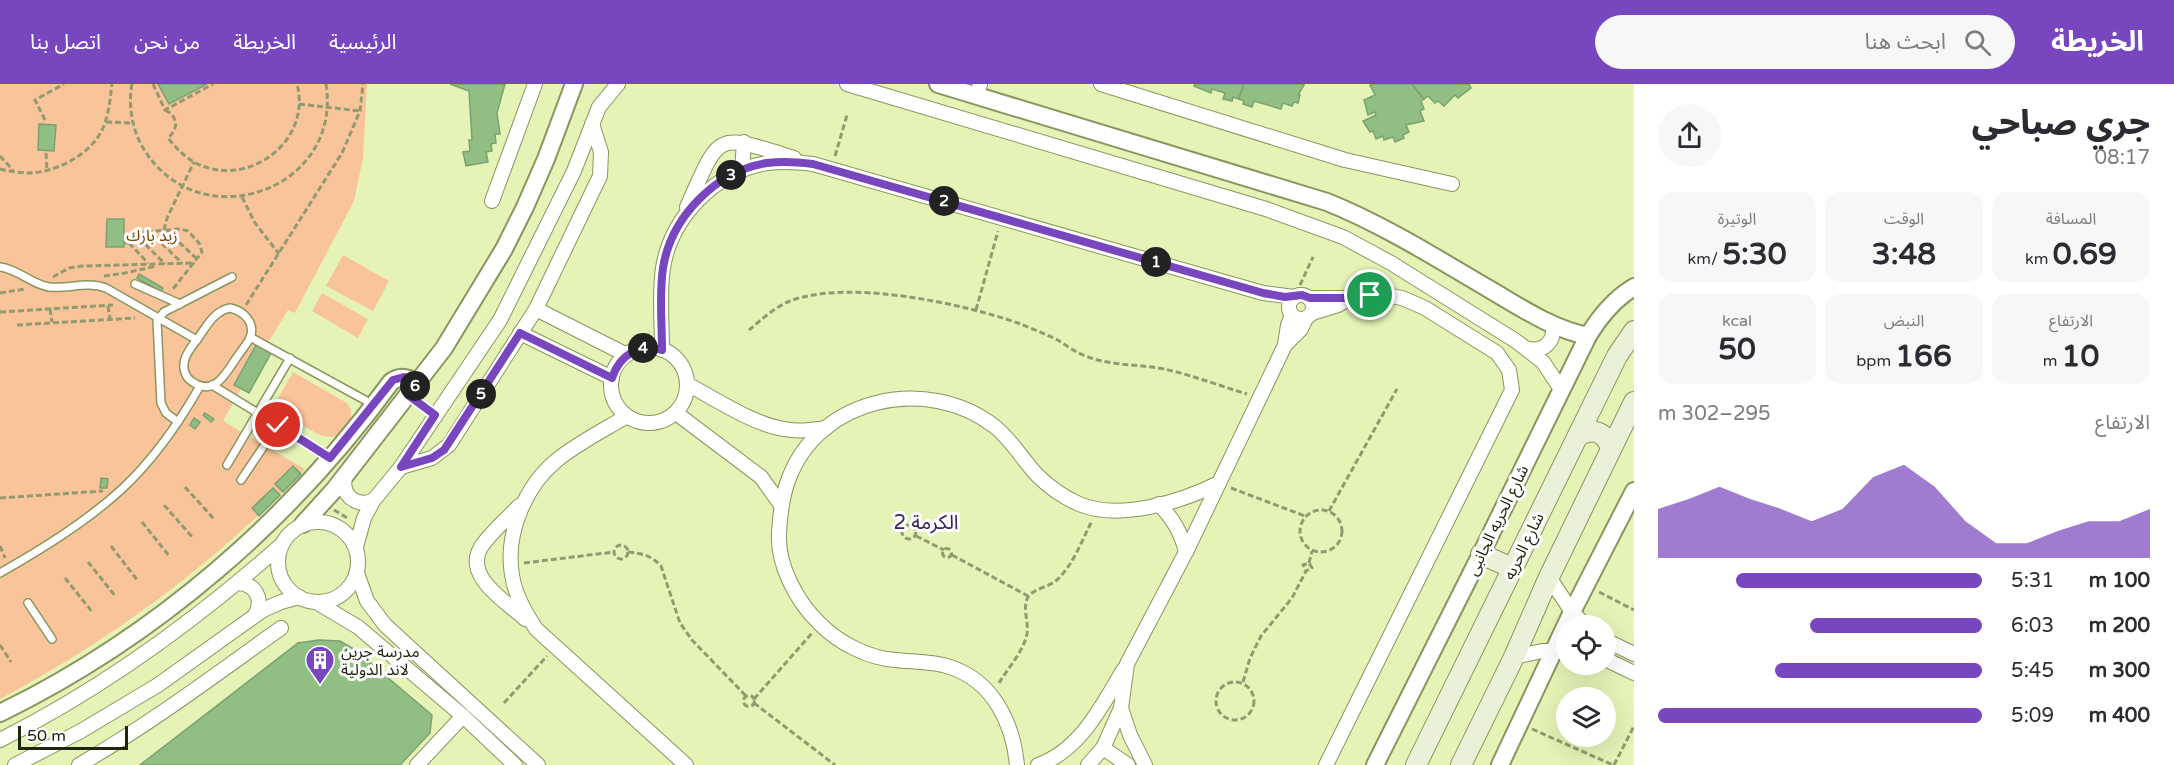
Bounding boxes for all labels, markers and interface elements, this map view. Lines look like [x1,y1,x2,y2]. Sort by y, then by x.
search box [1595,15,2015,69]
text: الخريطة [2051,25,2144,59]
icon: search [1961,26,1994,59]
text: ابحث هنا [1864,29,1946,55]
text: اتصل بنا [30,30,101,55]
text: من نحن [134,30,200,55]
text: الخريطة [233,30,296,55]
text: الرئيسية [329,30,397,55]
button: share [1658,104,1721,167]
text: جري صباحي [1972,104,2150,143]
text: 08:17 [2095,146,2150,170]
pin: 3 [716,160,746,190]
text: 3 [726,165,736,185]
pin: 2 [929,186,959,216]
text: 2 [939,191,949,211]
text: الوتيرة [1718,209,1756,229]
text: الوقت [1884,209,1924,229]
text: المسافة [2046,209,2096,229]
park label: زيد بارك [126,226,178,246]
text: 5:30 [1722,236,1787,273]
text: 3:48 [1872,236,1936,273]
text: 0.69 [2053,236,2117,273]
pin: 1 [1141,247,1171,277]
text: /km [1688,249,1722,269]
text: km [2025,249,2053,269]
text: 1 [1151,252,1161,272]
pin [1344,269,1395,320]
icon: arrive [1353,278,1386,311]
text: kcal [1722,311,1752,331]
text: النبض [1884,311,1924,331]
text: الارتفاع [2049,311,2093,331]
text: 50 [1718,331,1756,368]
pin: 4 [628,333,658,363]
text: 4 [638,338,648,358]
text: 166 [1895,338,1952,375]
text: 10 [2062,338,2099,375]
text: bpm [1856,351,1895,371]
text: m [2043,351,2062,371]
pin: 6 [400,371,430,401]
text: 6 [410,376,420,396]
pin: 5 [466,379,496,409]
text: 5 [476,384,486,404]
pin [252,399,303,450]
text: 295–302 m [1658,402,1771,426]
icon: check [261,408,294,441]
text: الارتفاع [2095,411,2150,435]
street label: شارع الحريه الجانبى [1462,462,1532,578]
street label: شارع الحريه [1499,509,1547,583]
district label: الكرمة 2 [893,511,959,535]
text: 5:31 [2011,569,2054,593]
text: 100 m [2089,569,2150,593]
text: 6:03 [2011,614,2054,638]
text: 200 m [2089,614,2150,638]
map controls [1556,615,1616,747]
button: locate [1556,615,1616,675]
place label: مدرسة جرين لاند الدولية [341,642,420,680]
building icon: مدرسة جرين لاند الدولية [304,644,336,686]
text: 5:45 [2011,659,2054,683]
text: 300 m [2089,659,2150,683]
button: layers [1556,687,1616,747]
text: 5:09 [2011,704,2054,728]
text: 400 m [2089,704,2150,728]
scale bar [18,723,128,750]
text: 50 m [27,726,66,746]

